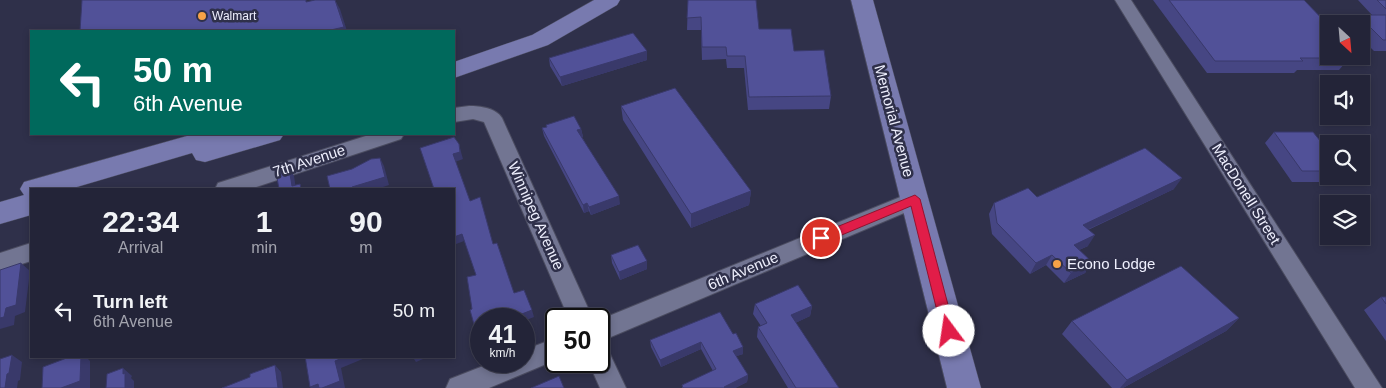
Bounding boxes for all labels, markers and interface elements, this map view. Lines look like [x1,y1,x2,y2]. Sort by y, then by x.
place label: Walmart [212,9,257,23]
marker: Walmart [196,10,208,22]
north arrow [1320,15,1370,65]
map controls [1320,15,1370,245]
icon: left [50,50,115,115]
text: 50 m [133,50,213,89]
street label: Memorial Avenue [871,63,918,179]
button: sound [1320,75,1370,125]
text: 6th Avenue [133,91,243,116]
button: search [1320,135,1370,185]
street label: MacDonell Street [1209,140,1285,248]
street label: 7th Avenue [271,141,347,180]
street label: Winnipeg Avenue [505,159,568,272]
button: layers [1320,195,1370,245]
text: 22:34 [102,205,179,238]
text: 1 [256,205,273,238]
text: 90 [349,205,383,238]
pin [800,217,842,259]
icon: arrive [807,224,835,252]
text: Arrival [118,239,163,256]
text: min [251,239,277,256]
text: m [359,239,373,256]
street label: 6th Avenue [705,248,781,293]
place label: Econo Lodge [1067,255,1155,272]
marker: Econo Lodge [1051,258,1063,270]
text: Turn left [93,291,168,312]
icon: left [50,297,78,325]
text: 50 m [393,300,435,321]
position arrow [922,304,974,356]
speed limit sign: 50 [545,308,610,373]
text: 6th Avenue [93,313,173,330]
text: 41 [489,320,516,348]
text: km/h [489,346,516,360]

